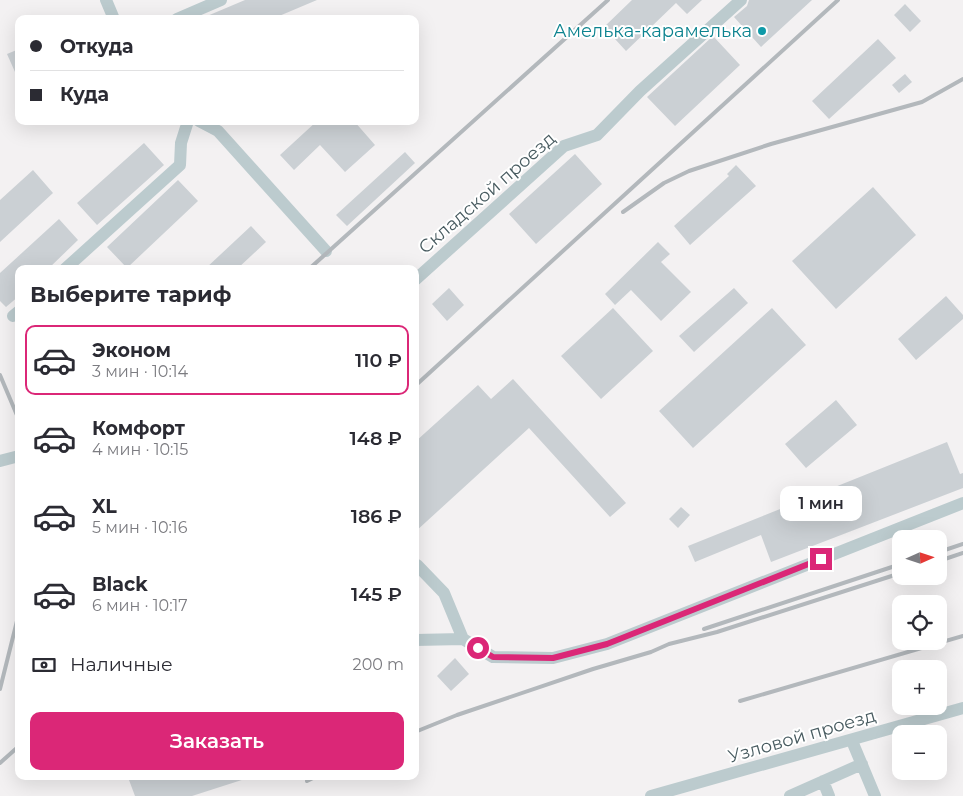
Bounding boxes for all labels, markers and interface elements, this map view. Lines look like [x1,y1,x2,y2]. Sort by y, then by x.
place label: Амелька-карамелька [553,20,752,42]
marker: Амелька-карамелька [756,25,768,37]
text: Откуда [60,35,134,58]
text: Куда [60,83,109,106]
street label: Складской проезд [414,127,560,258]
text: Выберите тариф [30,281,231,308]
icon: car [32,338,77,383]
text: Эконом [92,339,171,362]
text: 110 ₽ [355,349,402,372]
text: 3 мин · 10:14 [92,362,188,381]
icon: car [32,416,77,461]
text: Комфорт [92,417,185,440]
text: 148 ₽ [350,427,402,450]
text: 4 мин · 10:15 [92,440,188,459]
callout: 1 мин [780,486,862,522]
icon: car [32,494,77,539]
text: 1 мин [798,494,844,513]
text: XL [92,495,117,518]
text: 186 ₽ [351,505,402,528]
text: 5 мин · 10:16 [92,518,187,537]
north arrow [892,530,948,585]
map controls [892,530,947,780]
route end [810,548,832,570]
icon: car [32,572,77,617]
text: Black [92,573,148,596]
text: 145 ₽ [351,583,402,606]
button: locate [892,595,947,650]
text: 6 мин · 10:17 [92,596,188,615]
route start [467,637,489,659]
icon: cash [30,651,58,679]
text: Наличные [70,653,173,676]
text: 200 m [353,655,404,674]
button: + [892,660,947,715]
street label: Узловой проезд [726,704,879,768]
button: Заказать [30,712,404,770]
button: − [892,725,947,780]

